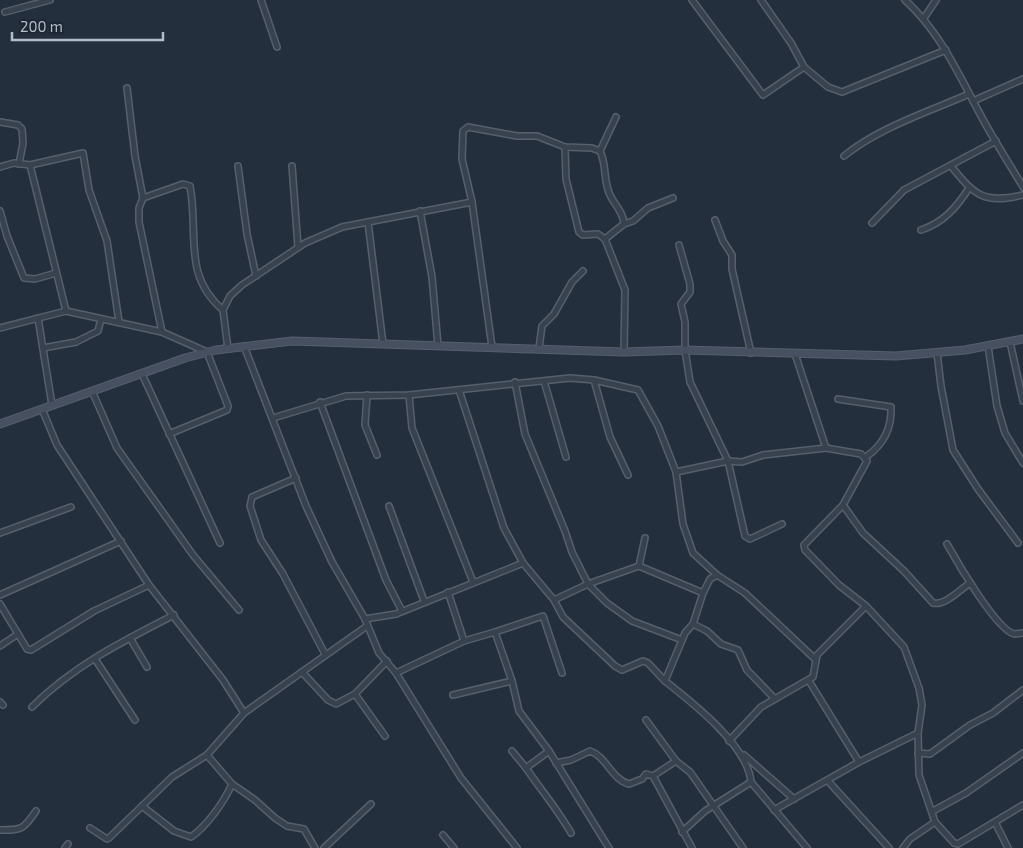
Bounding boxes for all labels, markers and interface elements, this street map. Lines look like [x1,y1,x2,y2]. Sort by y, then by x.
scale bar [12,10,164,42]
text: 200 m [20,17,63,35]

